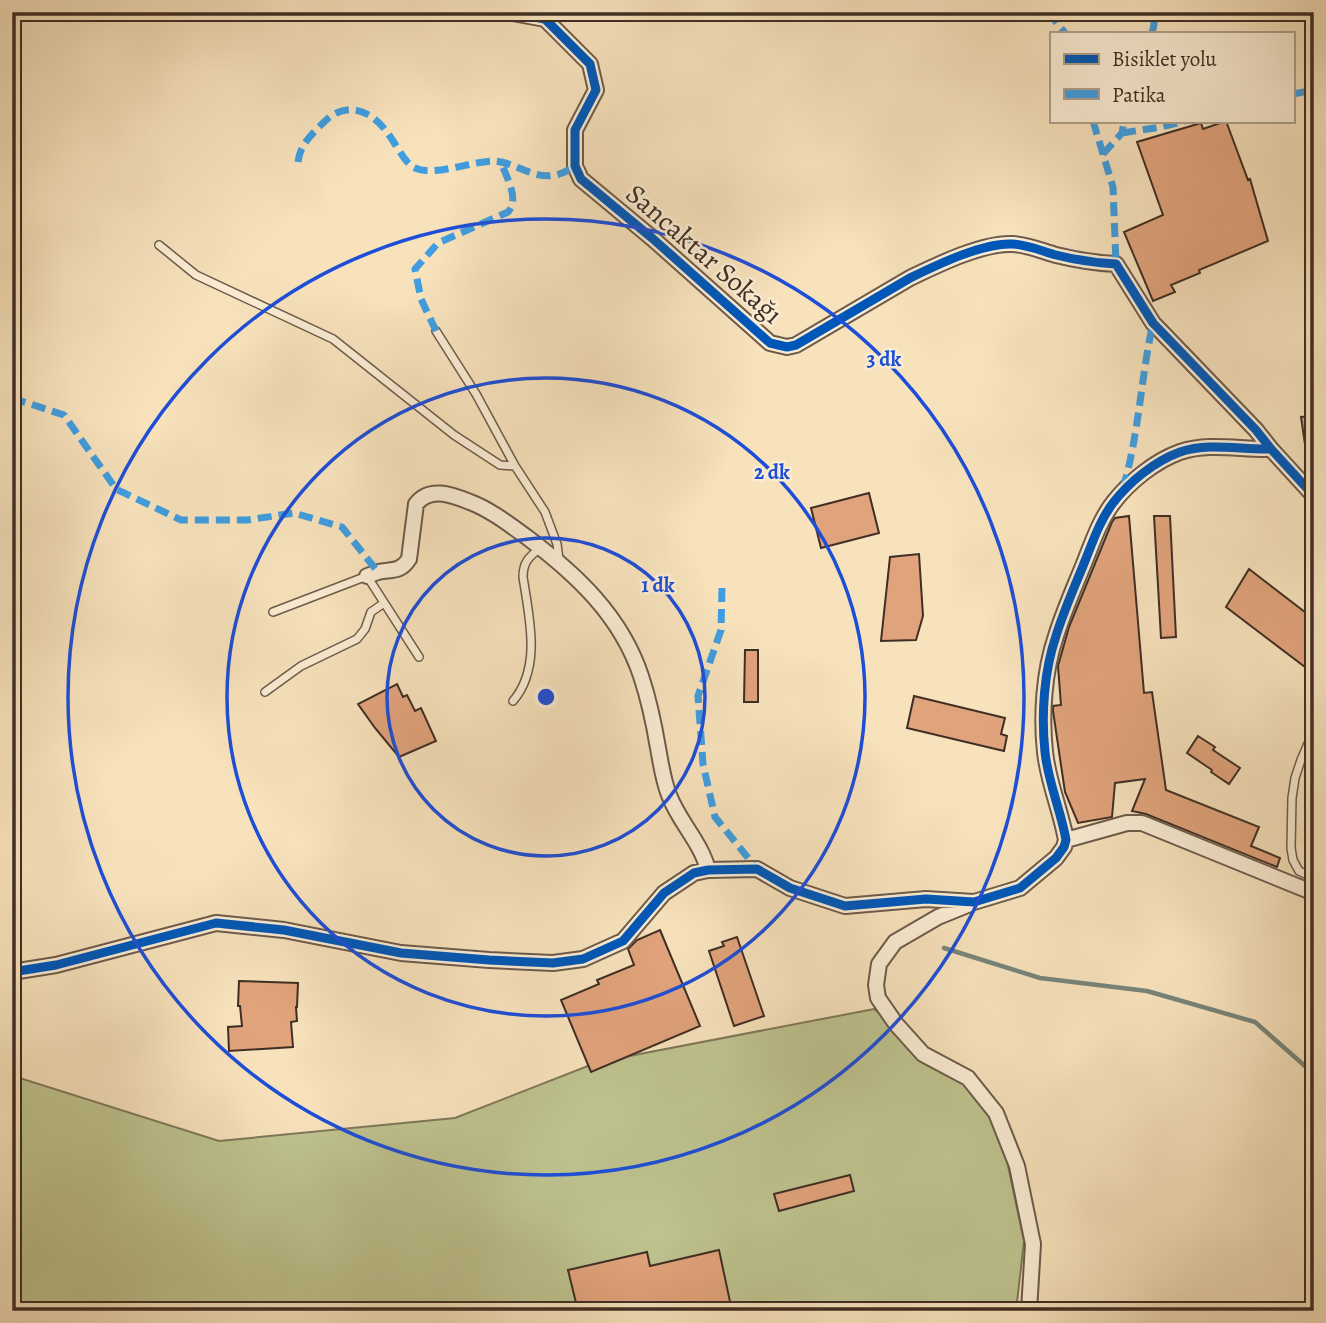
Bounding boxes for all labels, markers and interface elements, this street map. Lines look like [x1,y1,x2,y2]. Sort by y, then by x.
legend [1050,32,1294,122]
text: Bisiklet yolu [1112,45,1217,73]
text: Patika [1112,81,1166,109]
street label: Sancaktar Sokağı [617,175,791,333]
text: 3 dk [867,345,902,373]
text: 2 dk [754,458,790,486]
text: 1 dk [641,571,675,599]
centre of rings [534,685,558,709]

